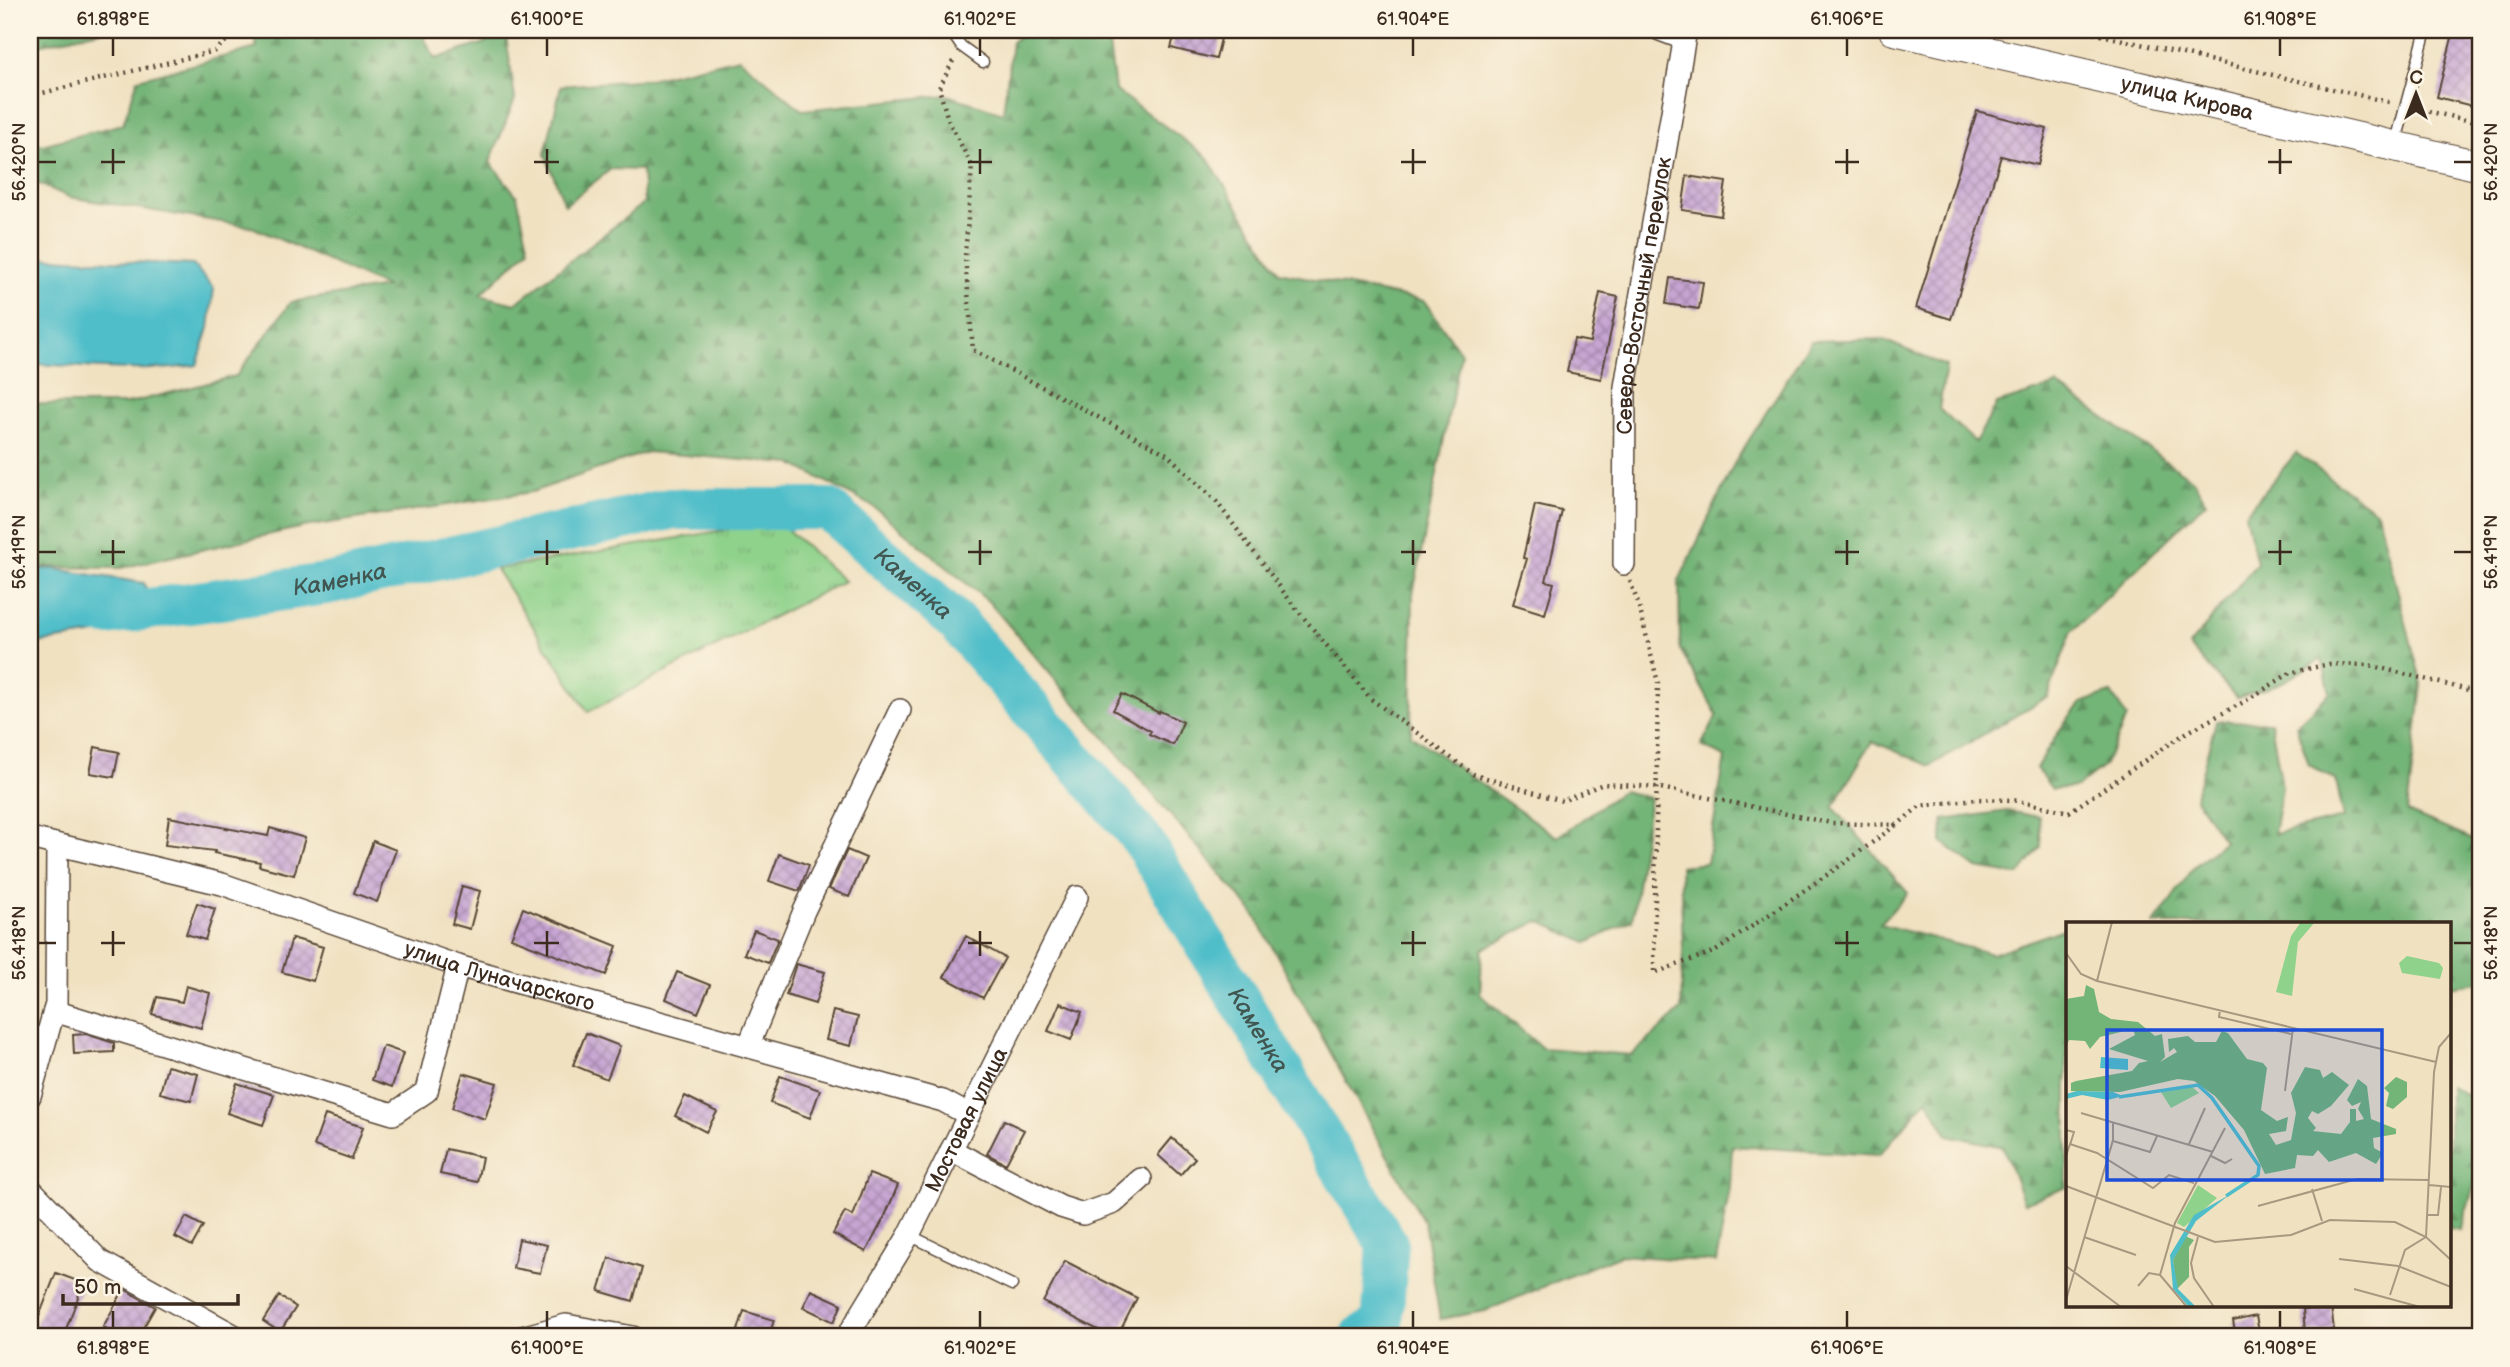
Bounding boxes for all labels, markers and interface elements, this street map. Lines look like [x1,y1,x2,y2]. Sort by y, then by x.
text: 61.898°E [76,9,150,30]
text: 61.900°E [510,9,584,30]
text: 61.902°E [944,9,1016,30]
text: 61.904°E [1377,9,1450,30]
text: 61.906°E [1810,9,1884,30]
text: 61.908°E [2243,9,2317,30]
north arrow [2380,60,2450,130]
text: С [2409,67,2423,90]
street label: улица Кирова [2118,71,2257,126]
text: 56.420°N [9,123,30,201]
text: 56.420°N [2481,123,2502,201]
street label: Северо-Восточный переулок [1612,155,1677,434]
text: 56.419°N [9,514,30,590]
text: 56.419°N [2481,514,2502,590]
water label: Каменка [868,542,958,626]
water label: Каменка [291,557,389,603]
text: 56.418°N [9,905,30,981]
text: 56.418°N [2481,905,2502,981]
inset map [2066,922,2450,1308]
street label: улица Луначарского [401,936,597,1016]
water label: Каменка [1221,982,1294,1078]
street label: Мостовая улица [920,1043,1013,1196]
scale bar [63,1262,238,1306]
text: 50 m [74,1275,121,1300]
text: 61.898°E [76,1338,150,1359]
text: 61.900°E [510,1338,584,1359]
text: 61.902°E [944,1338,1016,1359]
text: 61.904°E [1377,1338,1450,1359]
text: 61.906°E [1810,1338,1884,1359]
text: 61.908°E [2243,1338,2317,1359]

